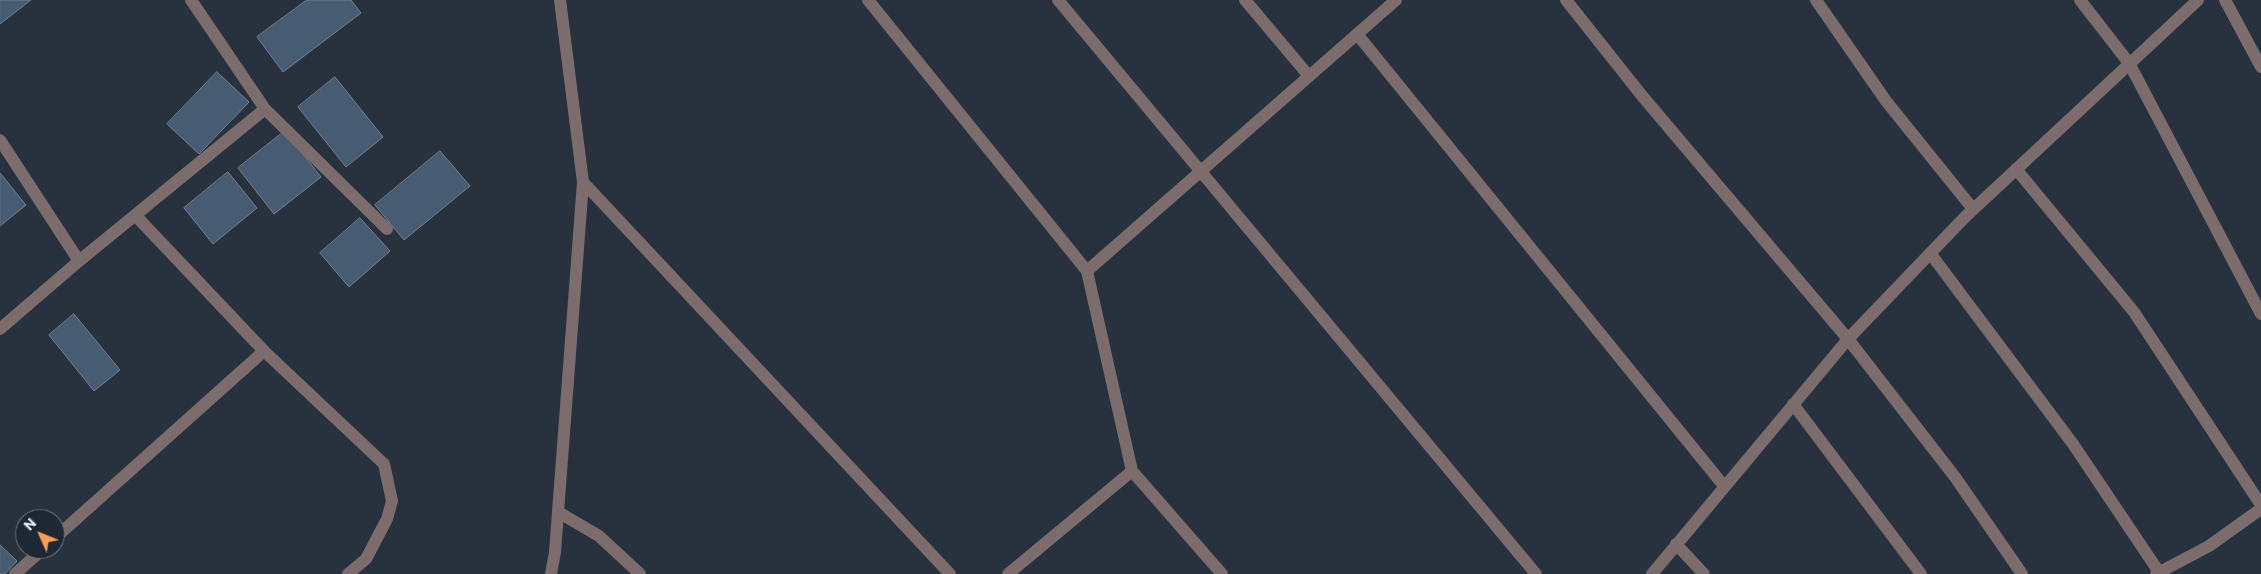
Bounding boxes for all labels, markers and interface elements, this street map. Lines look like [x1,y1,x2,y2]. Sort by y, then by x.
north arrow [15,509,65,559]
text: N [20,514,39,534]

